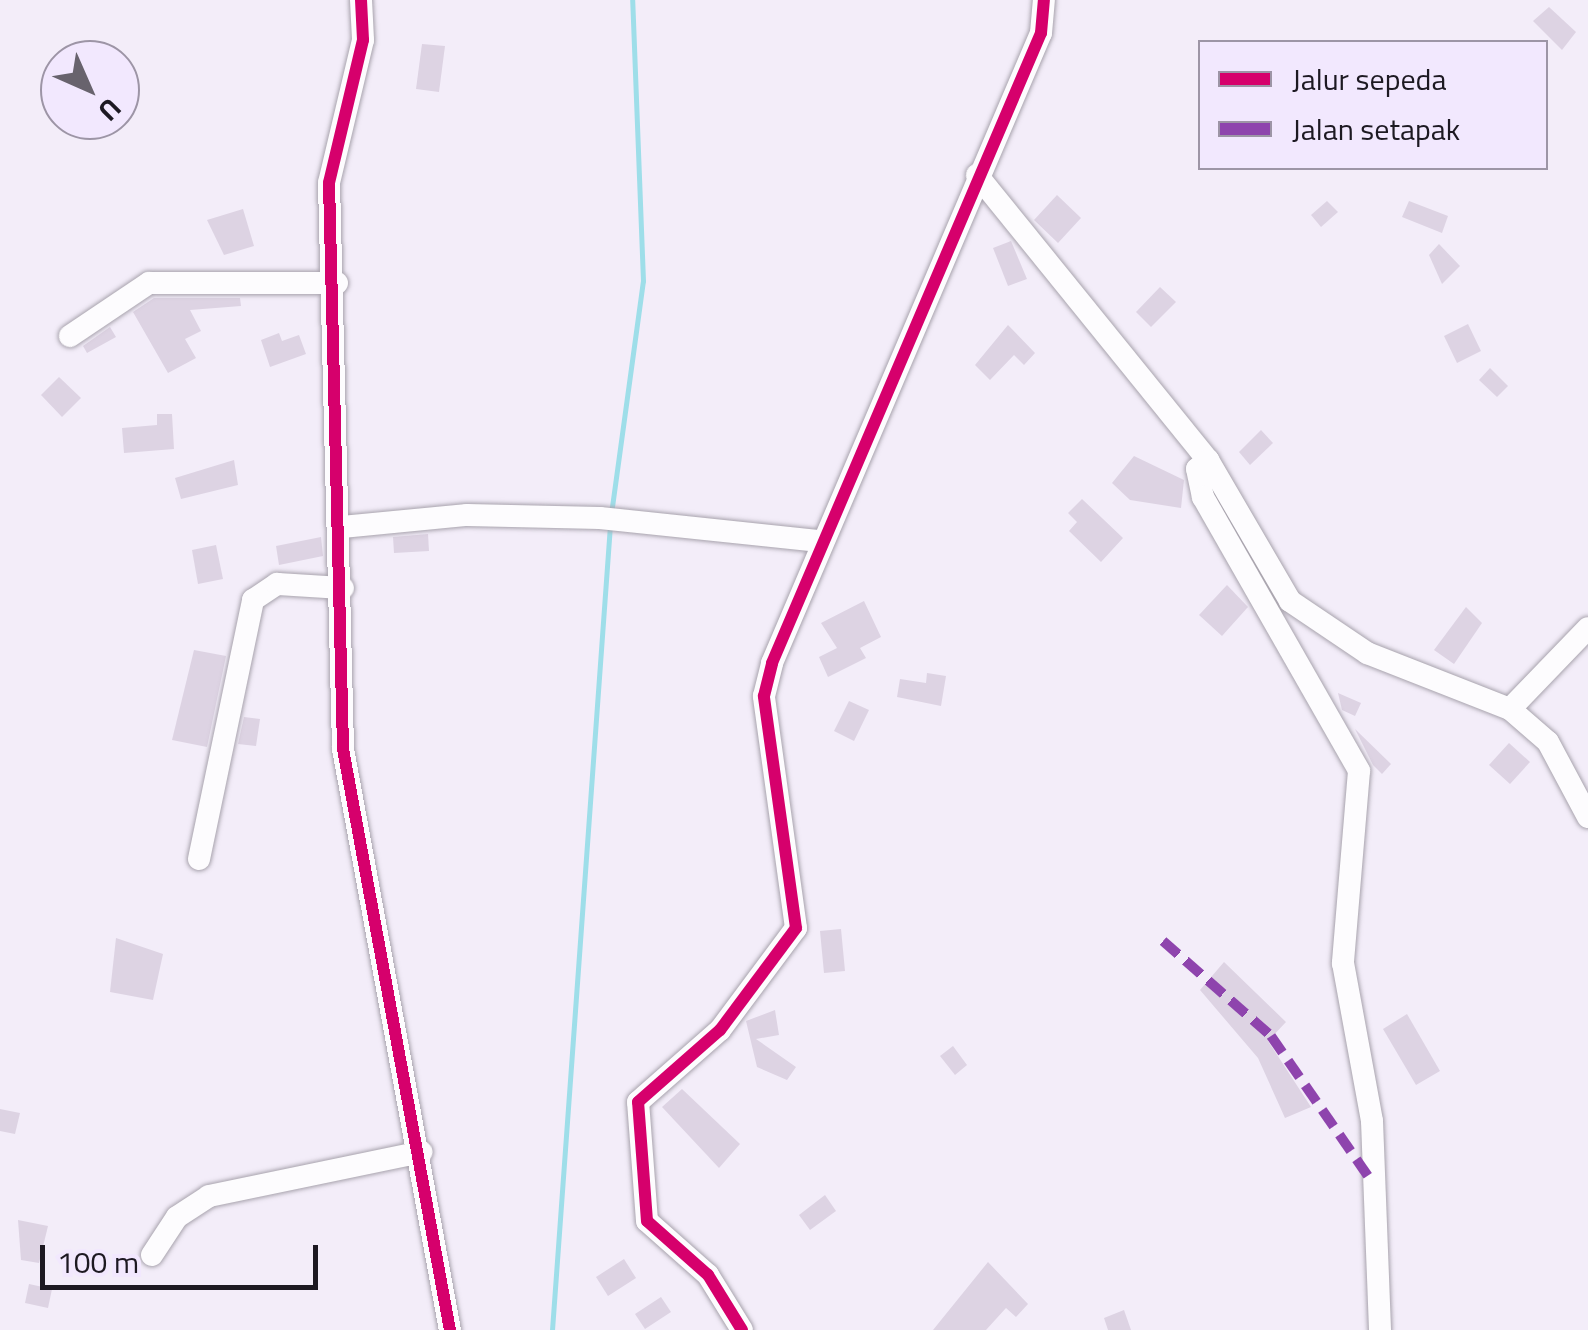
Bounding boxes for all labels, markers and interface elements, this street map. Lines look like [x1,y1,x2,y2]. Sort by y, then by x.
north arrow [40,40,140,140]
legend [1198,40,1548,170]
text: Jalur sepeda [1292,56,1447,102]
text: U [88,88,132,132]
text: Jalan setapak [1292,106,1460,152]
scale bar [45,1225,322,1287]
text: 100 m [57,1239,139,1285]

